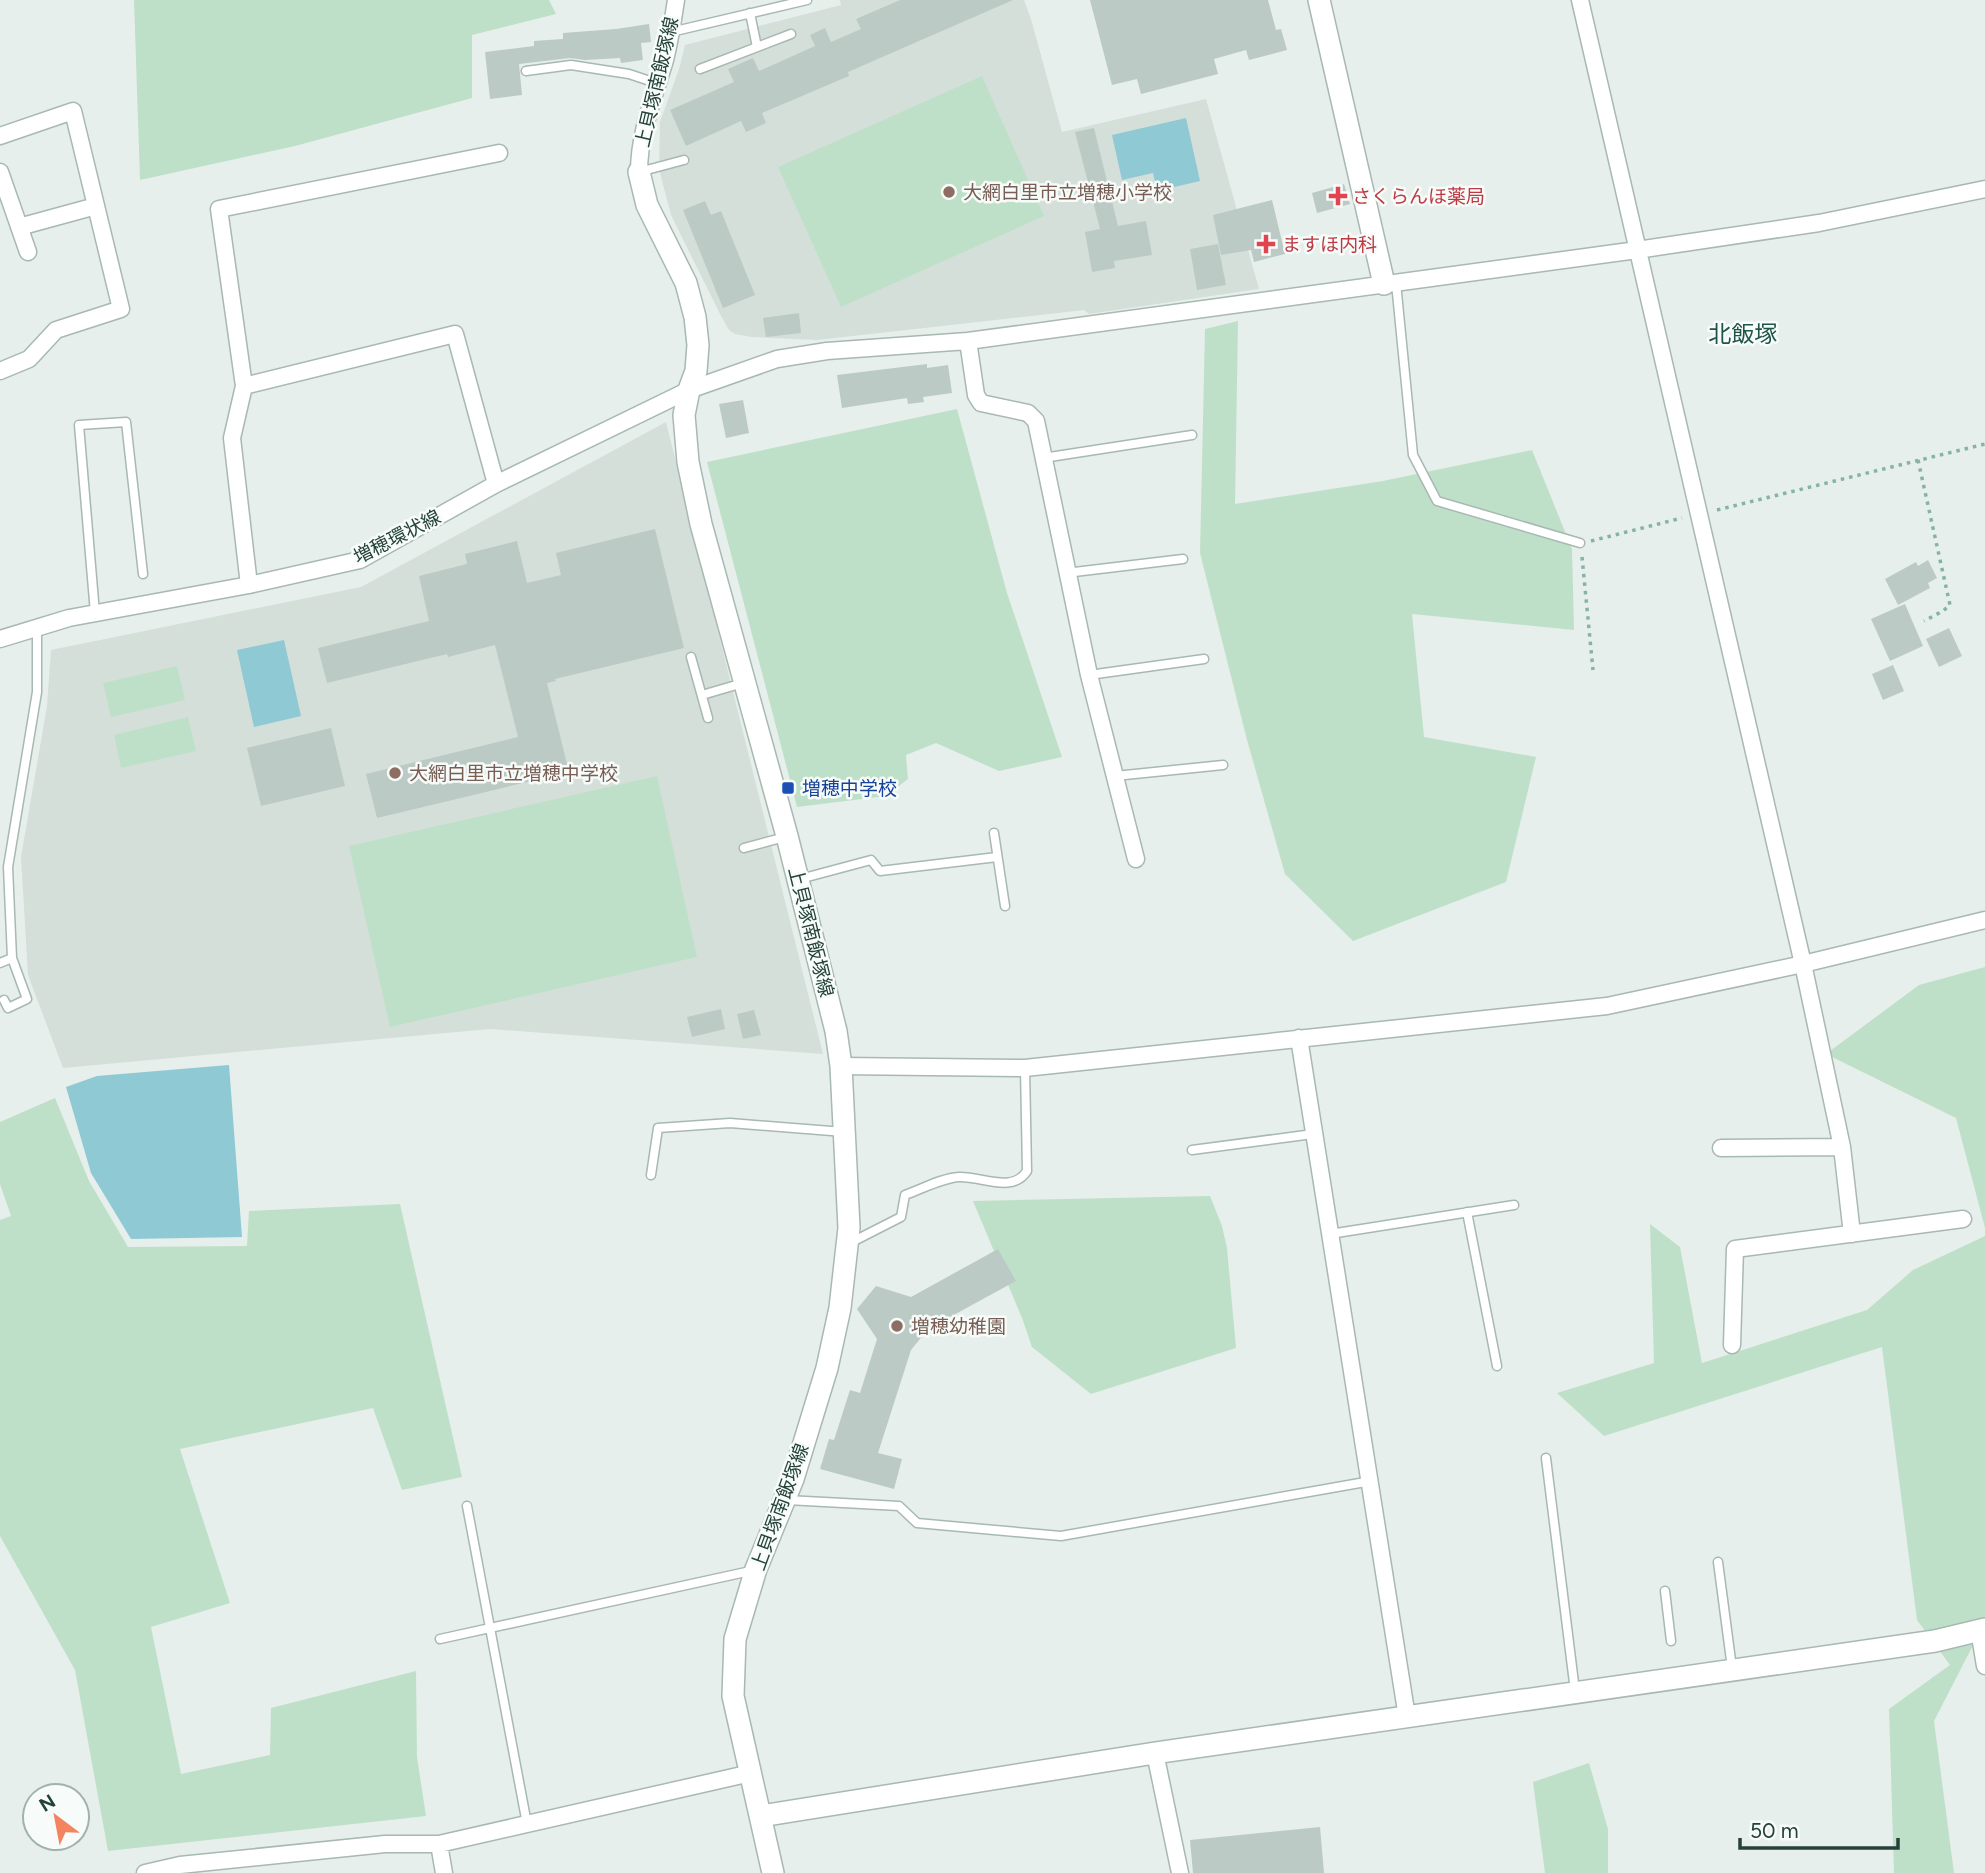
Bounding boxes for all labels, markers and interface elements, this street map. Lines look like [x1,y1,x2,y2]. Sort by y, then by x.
street label: 上貝塚南飯塚線 [631,15,683,149]
place label: 大網白里市立増穂小学校 [963,181,1172,204]
marker: 大網白里市立増穂小学校 [941,184,957,200]
place label: さくらんほ薬局 [1352,185,1485,208]
marker: さくらんほ薬局 [1330,188,1346,204]
place label: ますほ内科 [1282,233,1377,256]
marker: ますほ内科 [1256,234,1276,254]
district label: 北飯塚 [1709,320,1778,348]
street label: 増穂環状線 [349,505,445,569]
place label: 大網白里市立増穂中学校 [409,762,618,785]
marker: 大網白里市立増穂中学校 [387,765,403,781]
place label: 増穂中学校 [802,777,897,800]
marker: 増穂中学校 [780,780,796,796]
street label: 上貝塚南飯塚線 [784,865,838,999]
place label: 増穂幼稚園 [911,1315,1006,1338]
marker: 増穂幼稚園 [889,1318,905,1334]
street label: 上貝塚南飯塚線 [746,1441,814,1573]
north arrow [21,1782,91,1852]
text: N [35,1789,60,1817]
scale bar [1740,1806,1898,1850]
text: 50 m [1750,1818,1799,1843]

